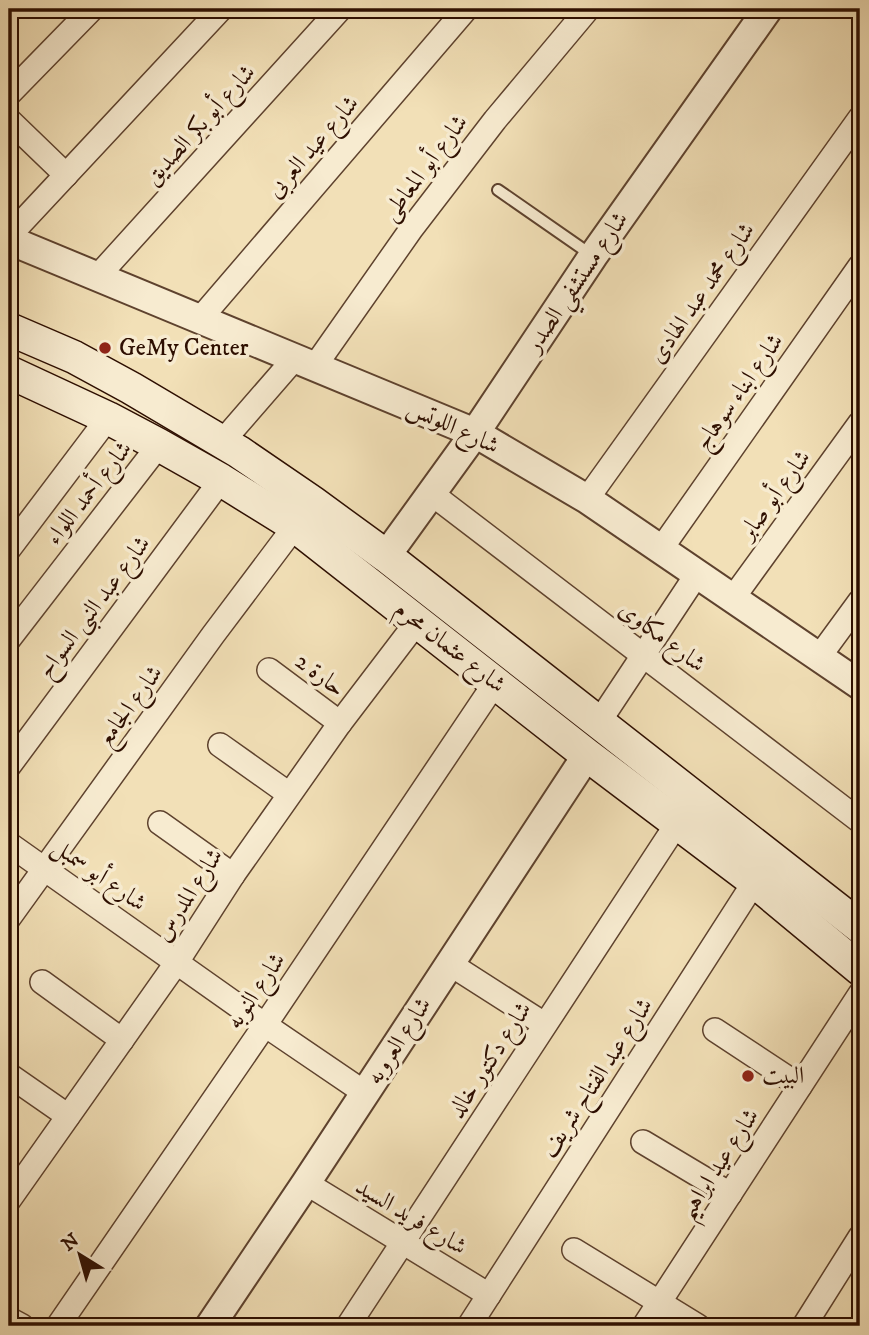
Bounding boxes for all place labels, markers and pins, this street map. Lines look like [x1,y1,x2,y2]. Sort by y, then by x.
place label: GeMy Center [119,333,249,363]
marker: GeMy Center [97,340,113,356]
place label: البيت [762,1061,804,1091]
marker: البيت [740,1068,756,1084]

